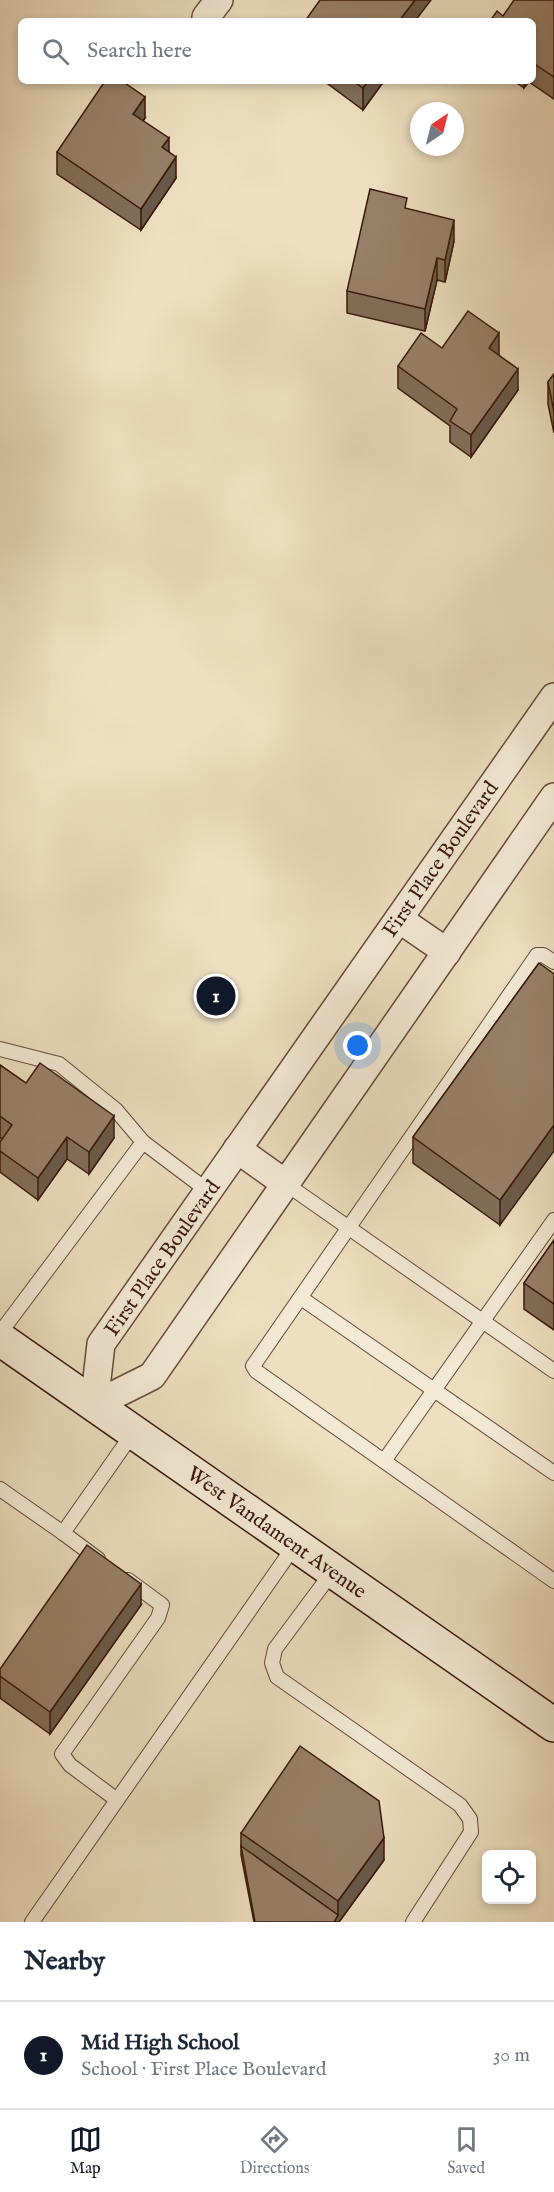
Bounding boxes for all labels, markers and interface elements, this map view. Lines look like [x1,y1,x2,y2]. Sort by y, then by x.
search box [18,18,536,84]
icon: search [39,35,72,68]
text: Search here [87,37,192,65]
north arrow [410,102,464,156]
street label: First Place Boulevard [377,776,506,943]
pin: 1 [196,974,236,1018]
your location [343,1031,372,1060]
street label: First Place Boulevard [99,1175,228,1342]
street label: West Vandament Avenue [181,1461,372,1606]
map controls [482,1850,536,1904]
button: locate [482,1850,536,1904]
text: Nearby [24,1945,105,1978]
text: Mid High School [81,2029,239,2057]
text: 1 [40,2043,47,2068]
text: 30 m [493,2043,530,2068]
text: School · First Place Boulevard [81,2057,326,2082]
tab: Map [69,2123,102,2179]
tab: Directions [240,2123,309,2179]
tab: Saved [447,2123,485,2179]

